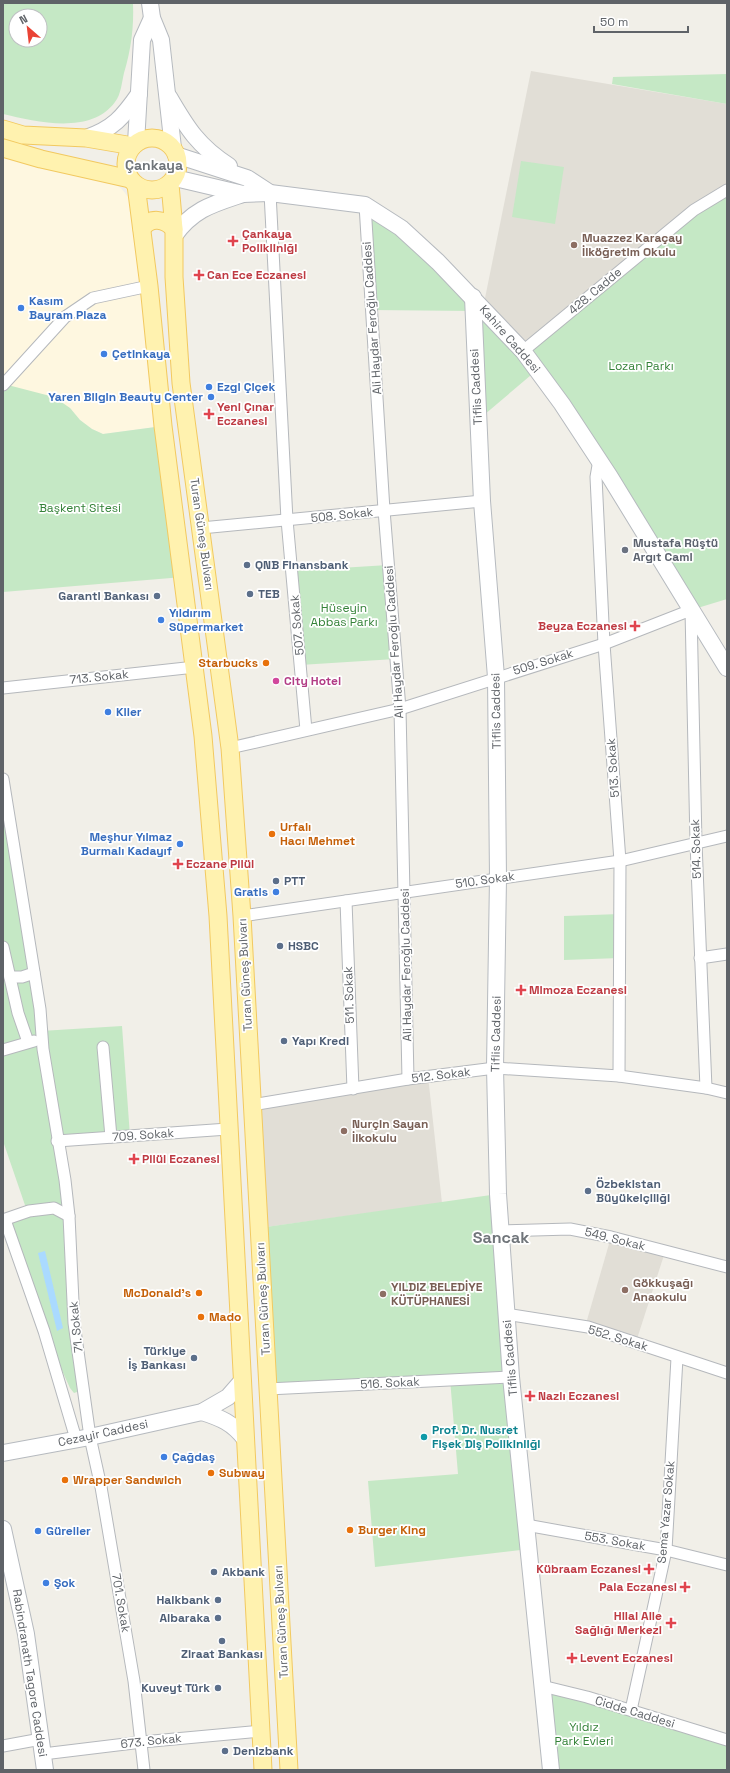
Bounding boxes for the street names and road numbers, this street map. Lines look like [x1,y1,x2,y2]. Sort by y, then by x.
street label: Ali Haydar Feroğlu Caddesi [359,241,385,395]
street label: 428. Cadde [565,264,625,318]
street label: Kahire Caddesi [476,302,544,376]
street label: Tiflis Caddesi [466,348,486,426]
street label: Turan Güneş Bulvarı [186,477,218,591]
street label: 508. Sokak [310,504,374,526]
street label: Ali Haydar Feroğlu Caddesi [381,565,407,719]
street label: 507. Sokak [286,593,308,656]
street label: 509. Sokak [511,645,576,679]
street label: 713. Sokak [69,666,130,688]
street label: Tiflis Caddesi [487,673,505,749]
street label: 513. Sokak [603,737,623,798]
street label: 514. Sokak [687,818,705,879]
street label: 510. Sokak [454,868,516,892]
street label: Ali Haydar Feroğlu Caddesi [397,888,415,1042]
street label: Turan Güneş Bulvarı [234,918,256,1032]
street label: 511. Sokak [340,966,358,1024]
street label: Tiflis Caddesi [487,996,505,1072]
street label: 512. Sokak [411,1063,472,1087]
street label: 709. Sokak [112,1125,175,1145]
street label: 549. Sokak [583,1224,648,1254]
street label: Turan Güneş Bulvarı [252,1242,274,1356]
street label: 71. Sokak [65,1300,87,1354]
street label: Tiflis Caddesi [499,1319,521,1397]
street label: 552. Sokak [586,1321,650,1355]
street label: 516. Sokak [360,1373,421,1393]
street label: Cezayir Caddesi [56,1416,150,1450]
street label: Sema Yazar Sokak [654,1459,679,1564]
street label: 553. Sokak [583,1528,647,1554]
street label: Turan Güneş Bulvarı [270,1565,292,1679]
street label: 701. Sokak [108,1572,134,1634]
street label: Rabindranath Tagore Caddesi [9,1588,51,1758]
street label: Cidde Caddesi [593,1692,677,1732]
street label: 673. Sokak [120,1730,183,1752]

